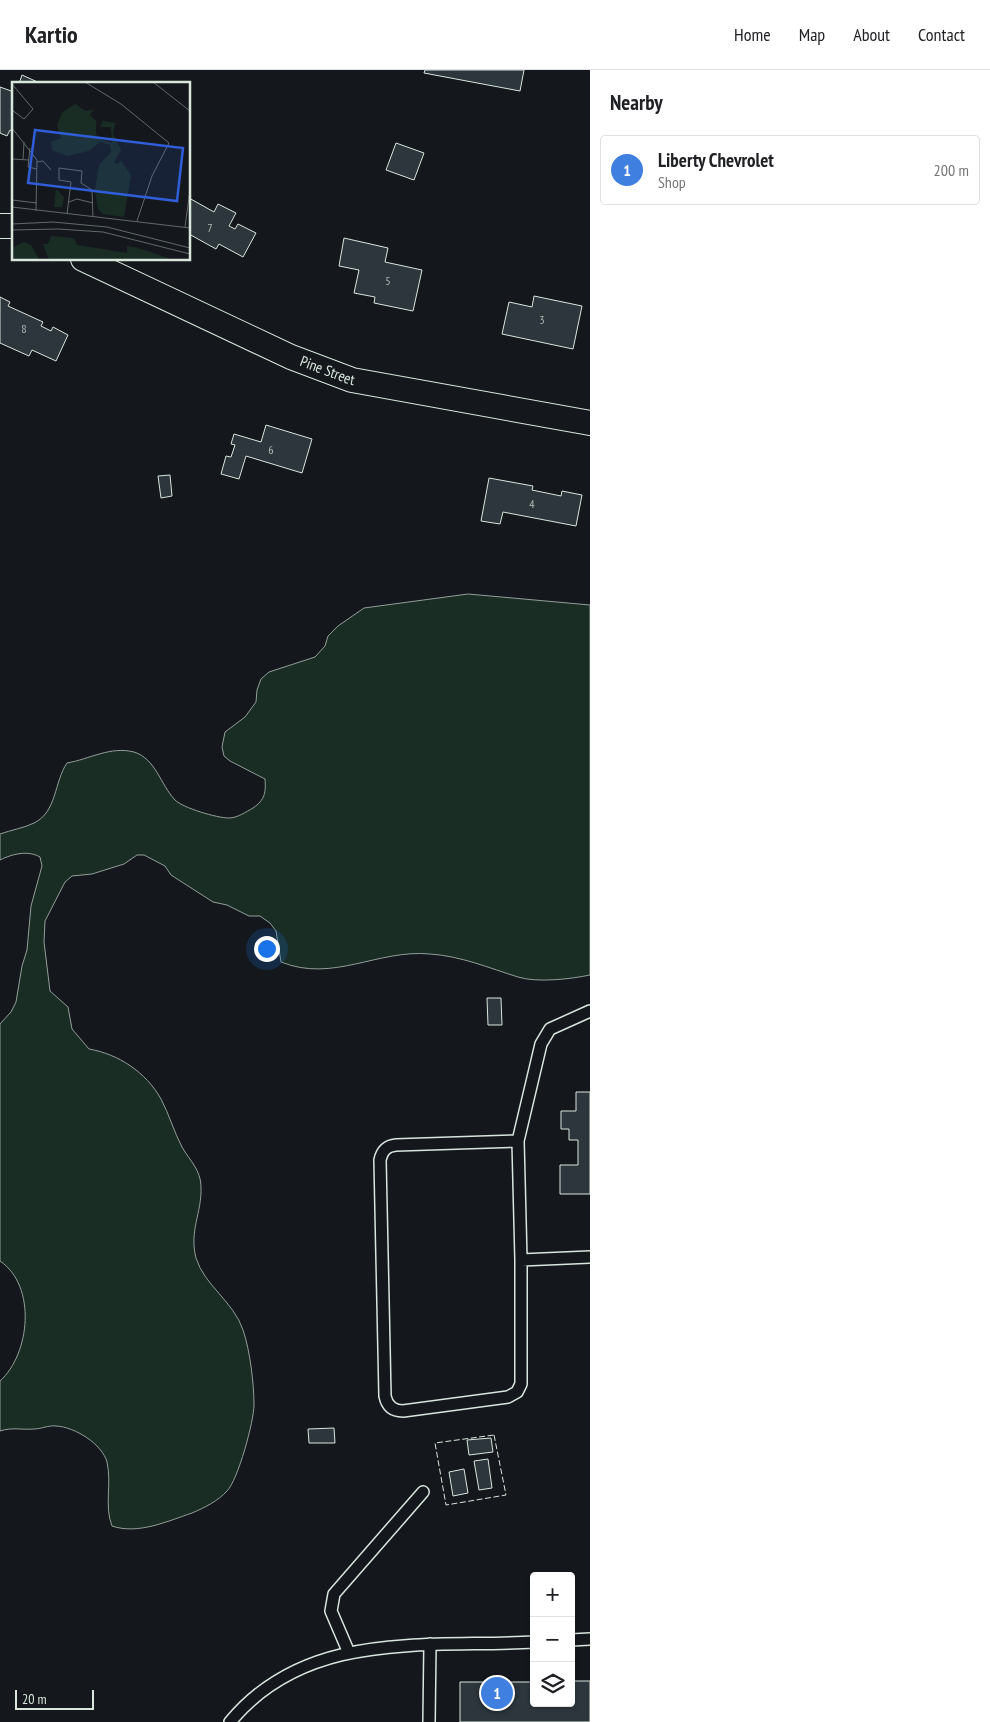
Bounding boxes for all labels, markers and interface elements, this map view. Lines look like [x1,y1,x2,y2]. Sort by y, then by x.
text: Kartio [25,19,78,50]
text: Home [734,23,771,46]
text: Map [799,23,825,46]
text: About [853,23,890,46]
text: Contact [918,23,965,46]
inset map [12,82,190,260]
text: Nearby [610,89,663,116]
text: Liberty Chevrolet [658,148,774,172]
text: 1 [623,160,631,180]
text: 200 m [934,160,969,180]
text: Shop [658,172,686,192]
house number: 7 [207,220,213,235]
house number: 5 [385,273,391,288]
house number: 3 [539,312,545,327]
house number: 8 [21,321,27,336]
street label: Pine Street [298,351,356,389]
house number: 6 [268,442,274,457]
house number: 4 [529,496,535,511]
your location [254,936,280,962]
map controls [530,1572,575,1707]
button: + [530,1572,575,1617]
button: − [530,1617,575,1662]
button: layers [530,1662,575,1707]
pin: 1 [481,1674,513,1712]
scale bar [15,1687,94,1710]
text: 20 m [22,1690,47,1708]

